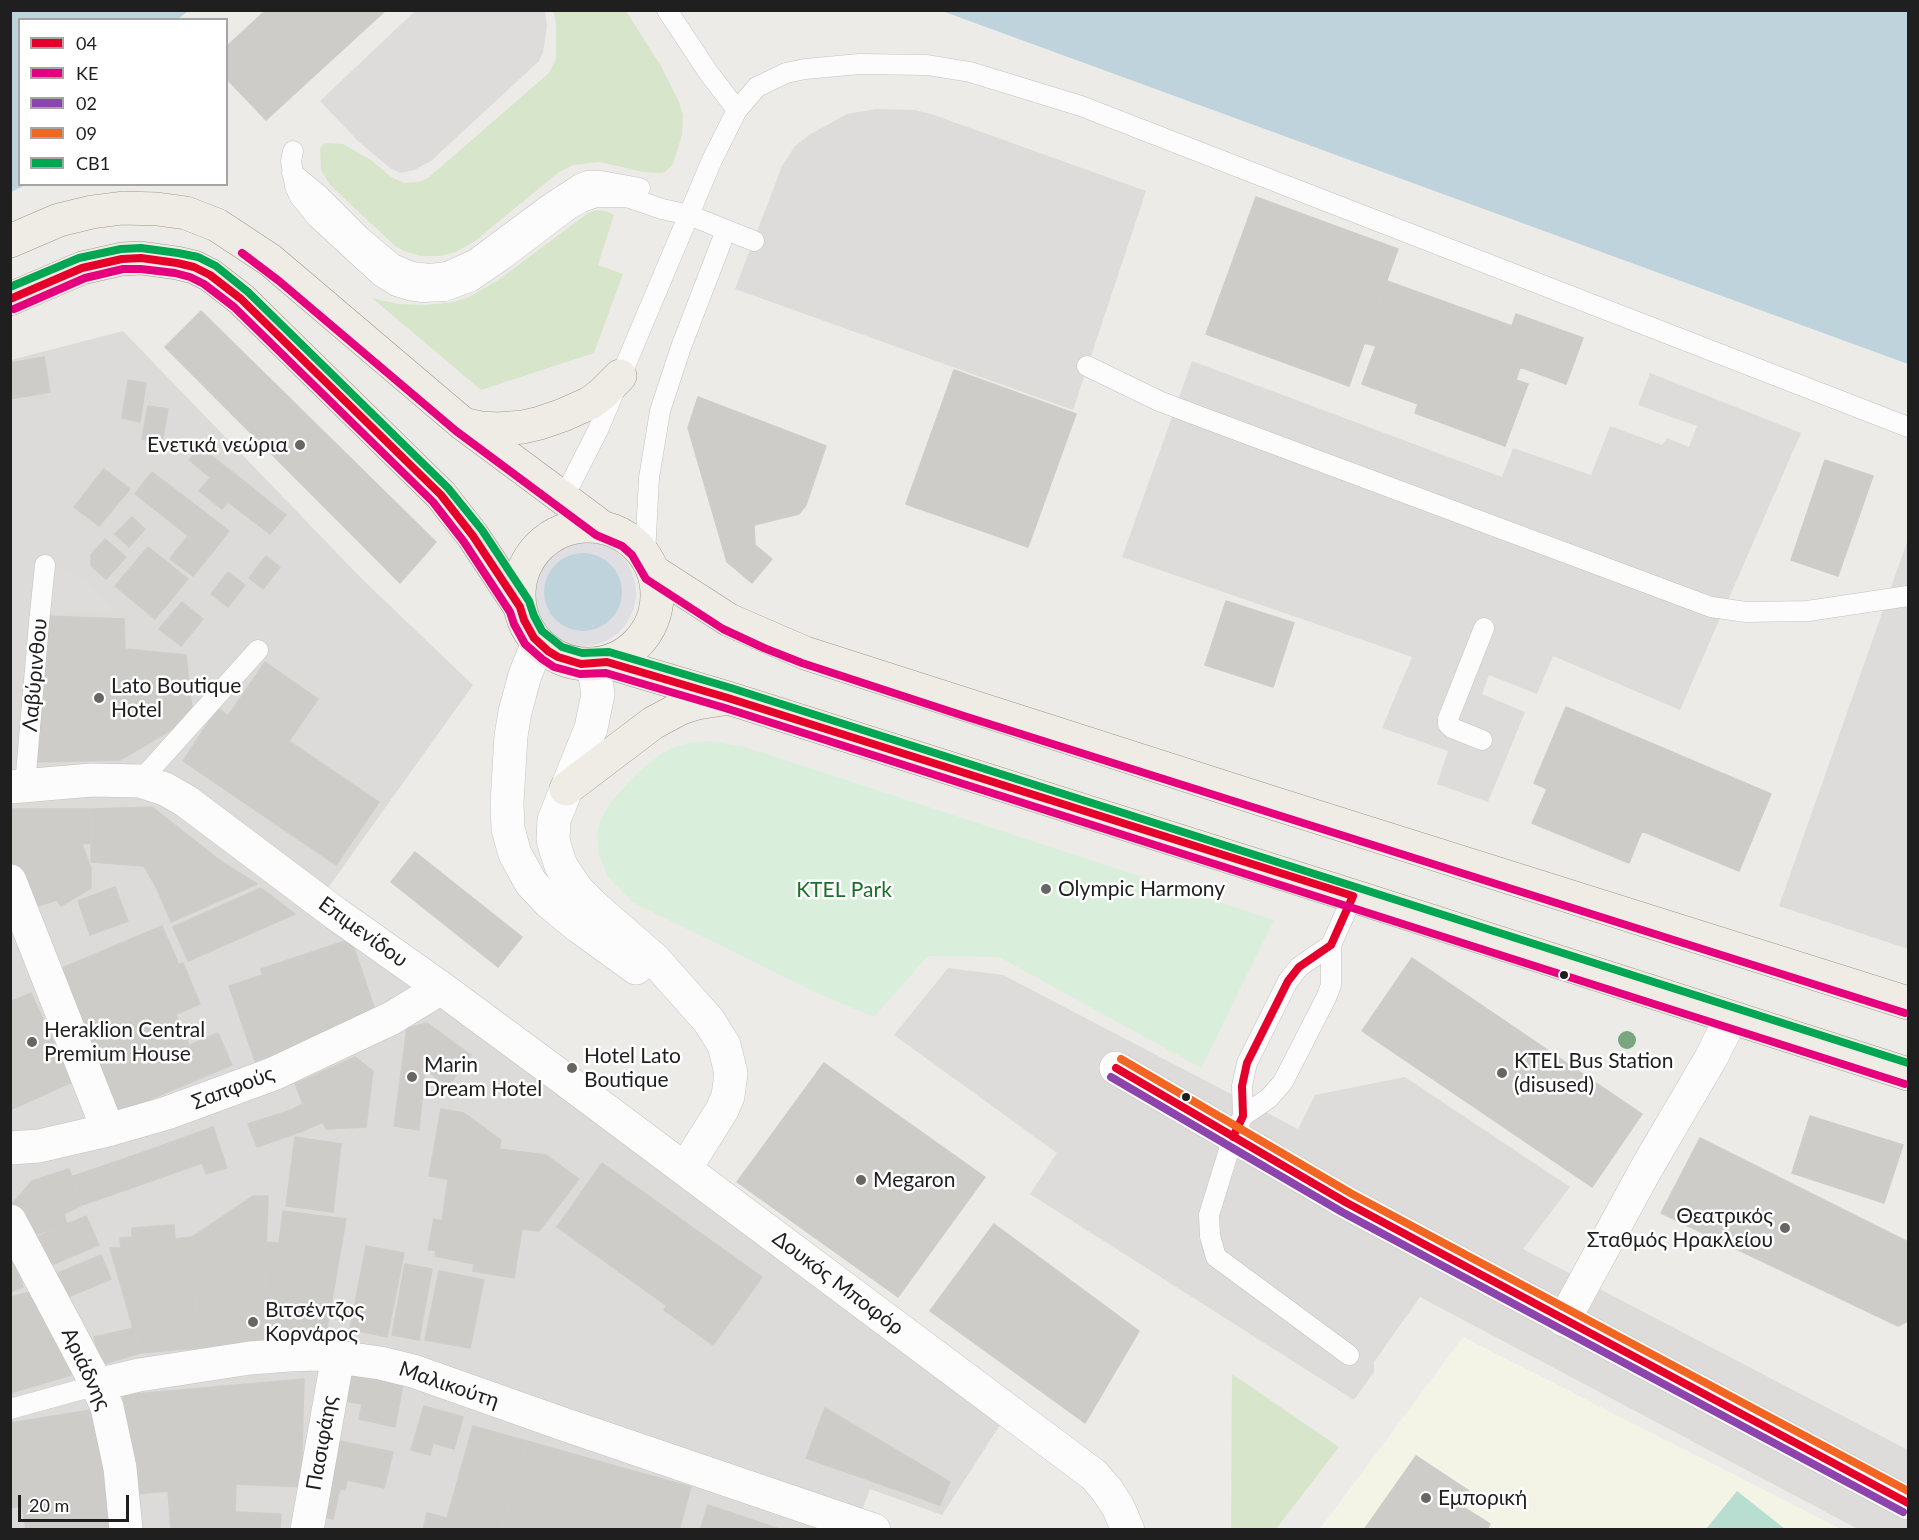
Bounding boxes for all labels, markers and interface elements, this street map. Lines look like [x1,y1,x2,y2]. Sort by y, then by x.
legend [18,18,228,186]
text: 04 [76,32,97,54]
text: KE [76,62,98,84]
text: 02 [76,92,97,114]
text: 09 [76,122,97,144]
text: CB1 [76,152,110,174]
place label: Ενετικά νεώρια [147,432,288,458]
marker: Ενετικά νεώρια [293,438,307,452]
street label: Λαβύρινθου [17,617,53,733]
place label: Lato Boutique Hotel [111,673,241,723]
marker: Lato Boutique Hotel [92,691,106,705]
place label: Olympic Harmony [1058,876,1225,902]
park label: KTEL Park [796,877,892,903]
marker: Olympic Harmony [1039,882,1053,896]
street label: Επιμενίδου [314,891,412,973]
unlabelled marker [1558,969,1570,981]
place label: Heraklion Central Premium House [44,1017,205,1067]
marker: Heraklion Central Premium House [25,1035,39,1049]
place label: Hotel Lato Boutique [584,1043,681,1093]
place label: KTEL Bus Station (disused) [1514,1048,1673,1098]
place label: Marin Dream Hotel [424,1052,542,1102]
street label: Σαπφούς [188,1061,278,1115]
marker: Hotel Lato Boutique [565,1061,579,1075]
marker: KTEL Bus Station (disused) [1495,1066,1509,1080]
marker: Marin Dream Hotel [405,1070,419,1084]
unlabelled marker [1180,1091,1192,1103]
place label: Megaron [873,1167,955,1193]
marker: Megaron [854,1173,868,1187]
place label: Θεατρικός Σταθμός Ηρακλείου [1587,1203,1773,1253]
marker: Θεατρικός Σταθμός Ηρακλείου [1778,1221,1792,1235]
street label: Δουκός Μποφόρ [767,1225,909,1341]
place label: Βιτσέντζος Κορνάρος [265,1297,364,1347]
marker: Βιτσέντζος Κορνάρος [246,1315,260,1329]
street label: Αριάδνης [56,1324,116,1414]
street label: Μαλικούτη [396,1356,502,1414]
street label: Πασιφάης [301,1393,343,1493]
scale bar [21,1483,132,1521]
place label: Εμπορική [1438,1485,1527,1511]
marker: Εμπορική [1419,1491,1433,1505]
text: 20 m [29,1494,69,1516]

